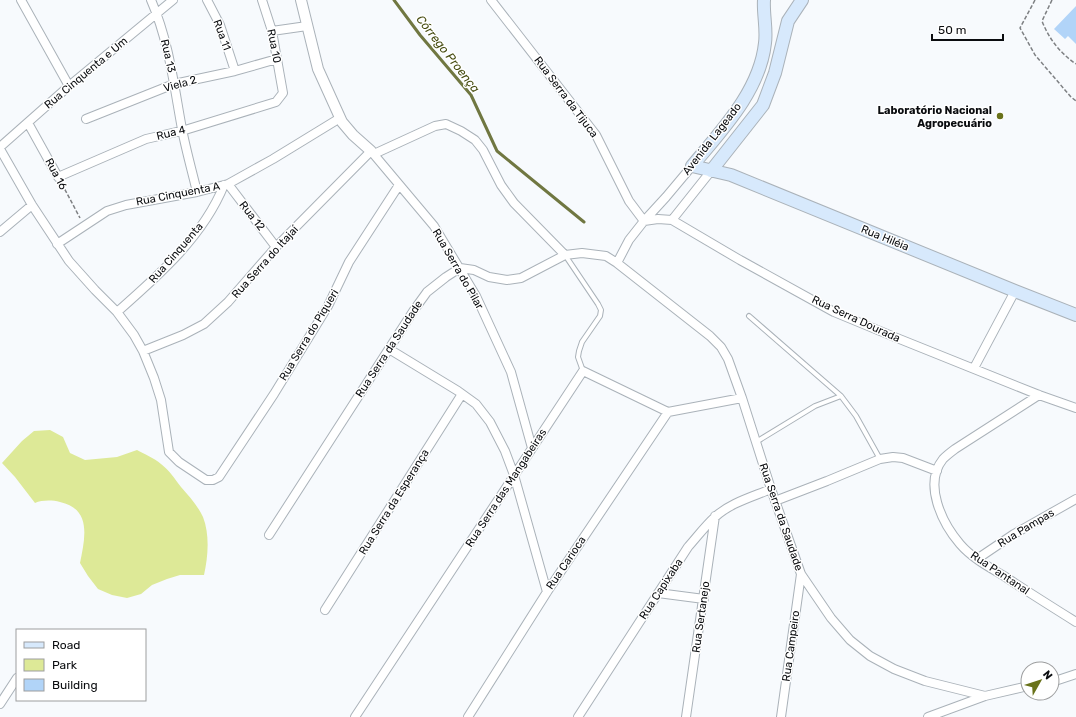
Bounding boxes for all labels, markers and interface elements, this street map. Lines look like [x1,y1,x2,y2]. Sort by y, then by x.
water label: Córrego Proença [413,13,483,95]
scale bar [932,16,1003,42]
street label: Rua 11 [210,18,234,52]
text: 50 m [938,23,966,37]
street label: Rua 10 [264,28,284,64]
street label: Rua Cinquenta e Um [42,34,130,112]
street label: Rua 13 [158,38,178,74]
street label: Rua Serra da Tijuca [531,54,601,140]
street label: Viela 2 [162,73,198,95]
street label: Avenida Lageado [680,100,744,178]
place label: Laboratório Nacional Agropecuário [877,104,992,130]
marker: Laboratório Nacional Agropecuário [995,111,1005,121]
street label: Rua 4 [155,123,187,143]
street label: Rua 16 [42,156,70,192]
street label: Rua Cinquenta A [135,179,222,209]
street label: Rua 12 [236,199,268,233]
street label: Rua Cinquenta [146,220,206,286]
street label: Rua Serra do Itajaí [229,222,302,301]
street label: Rua Hiléia [859,222,911,254]
street label: Rua Serra do Pilar [430,226,487,312]
street label: Rua Serra do Piqueri [277,287,341,383]
street label: Rua Serra Dourada [810,293,902,345]
street label: Rua Serra da Saudade [353,298,425,400]
street label: Rua Serra das Mangabeiras [463,426,549,550]
street label: Rua Serra da Esperança [356,447,432,557]
street label: Rua Serra da Saudade [756,462,806,572]
street label: Rua Pampas [995,506,1057,550]
street label: Rua Carioca [543,534,589,592]
street label: Rua Pantanal [968,549,1032,597]
street label: Rua Capixaba [637,556,685,622]
street label: Rua Sertanejo [690,580,712,654]
street label: Rua Campeiro [780,610,802,682]
legend [16,629,146,701]
text: Road [52,638,80,652]
text: Park [52,658,78,672]
north arrow [1020,661,1060,701]
text: N [1040,668,1055,682]
text: Building [52,678,98,692]

